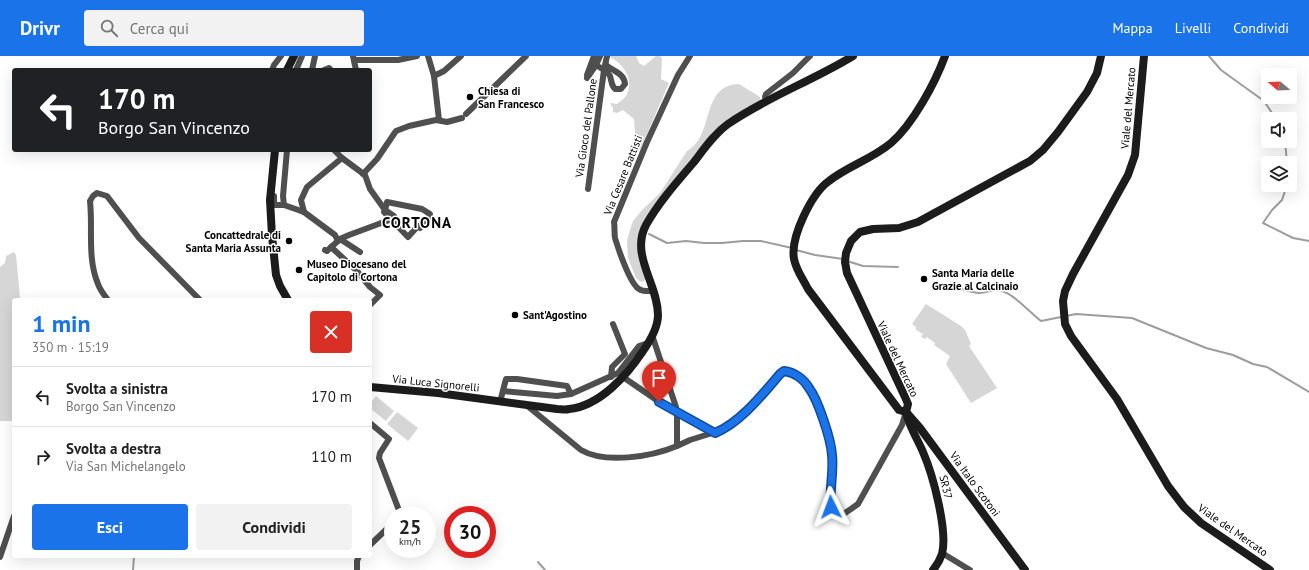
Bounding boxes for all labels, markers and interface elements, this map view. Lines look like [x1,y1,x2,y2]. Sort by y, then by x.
search box [84,10,364,46]
text: Drivr [20,16,60,40]
icon: search [98,17,120,39]
text: Cerca qui [130,19,189,38]
text: Mappa [1113,19,1153,37]
text: Livelli [1175,19,1211,37]
text: Condividi [1233,19,1289,37]
street label: Viale del Mercato [1117,66,1139,150]
north arrow [1261,68,1297,104]
map controls [1261,68,1297,192]
street label: Via Gioco del Pallone [572,77,600,179]
text: 170 m [98,80,175,117]
icon: left [32,84,84,136]
place label: Chiesa di San Francesco [478,84,544,111]
marker: Chiesa di San Francesco [465,92,475,102]
button: sound [1261,112,1297,148]
text: Borgo San Vincenzo [98,116,250,139]
street label: Via Cesare Battisti [600,133,645,218]
button: layers [1261,156,1297,192]
district label: CORTONA [382,213,452,232]
place label: Concattedrale di Santa Maria Assunta [186,228,281,255]
marker: Concattedrale di Santa Maria Assunta [284,236,294,246]
place label: Museo Diocesano del Capitolo di Cortona [307,257,407,284]
marker: Museo Diocesano del Capitolo di Cortona [294,265,304,275]
place label: Santa Maria delle Grazie al Calcinaio [932,266,1019,293]
marker: Santa Maria delle Grazie al Calcinaio [919,274,929,284]
text: 1 min [32,308,91,339]
place label: Sant'Agostino [523,308,587,322]
marker: Sant'Agostino [510,310,520,320]
button: close [310,311,352,353]
street label: Viale del Mercato [874,318,922,399]
text: 350 m · 15:19 [32,339,109,356]
pin [642,361,676,402]
icon: arrive [648,367,670,389]
street label: Via Luca Signorelli [391,371,480,395]
text: Svolta a sinistra [66,379,168,398]
icon: left [32,386,54,408]
text: 170 m [311,387,352,406]
text: Borgo San Vincenzo [66,398,176,415]
text: Svolta a destra [66,439,161,458]
icon: right [32,446,54,468]
text: 110 m [311,447,352,466]
street label: Via Italo Scotoni [946,448,1003,519]
text: Via San Michelangelo [66,458,186,475]
street label: SR37 [936,473,956,501]
position arrow [810,486,852,528]
street label: Viale del Mercato [1195,500,1271,559]
button: Esci [32,504,188,550]
button: Condividi [196,504,352,550]
speed limit sign: 30 [444,506,496,558]
text: 25 [399,514,421,540]
text: km/h [399,535,421,548]

